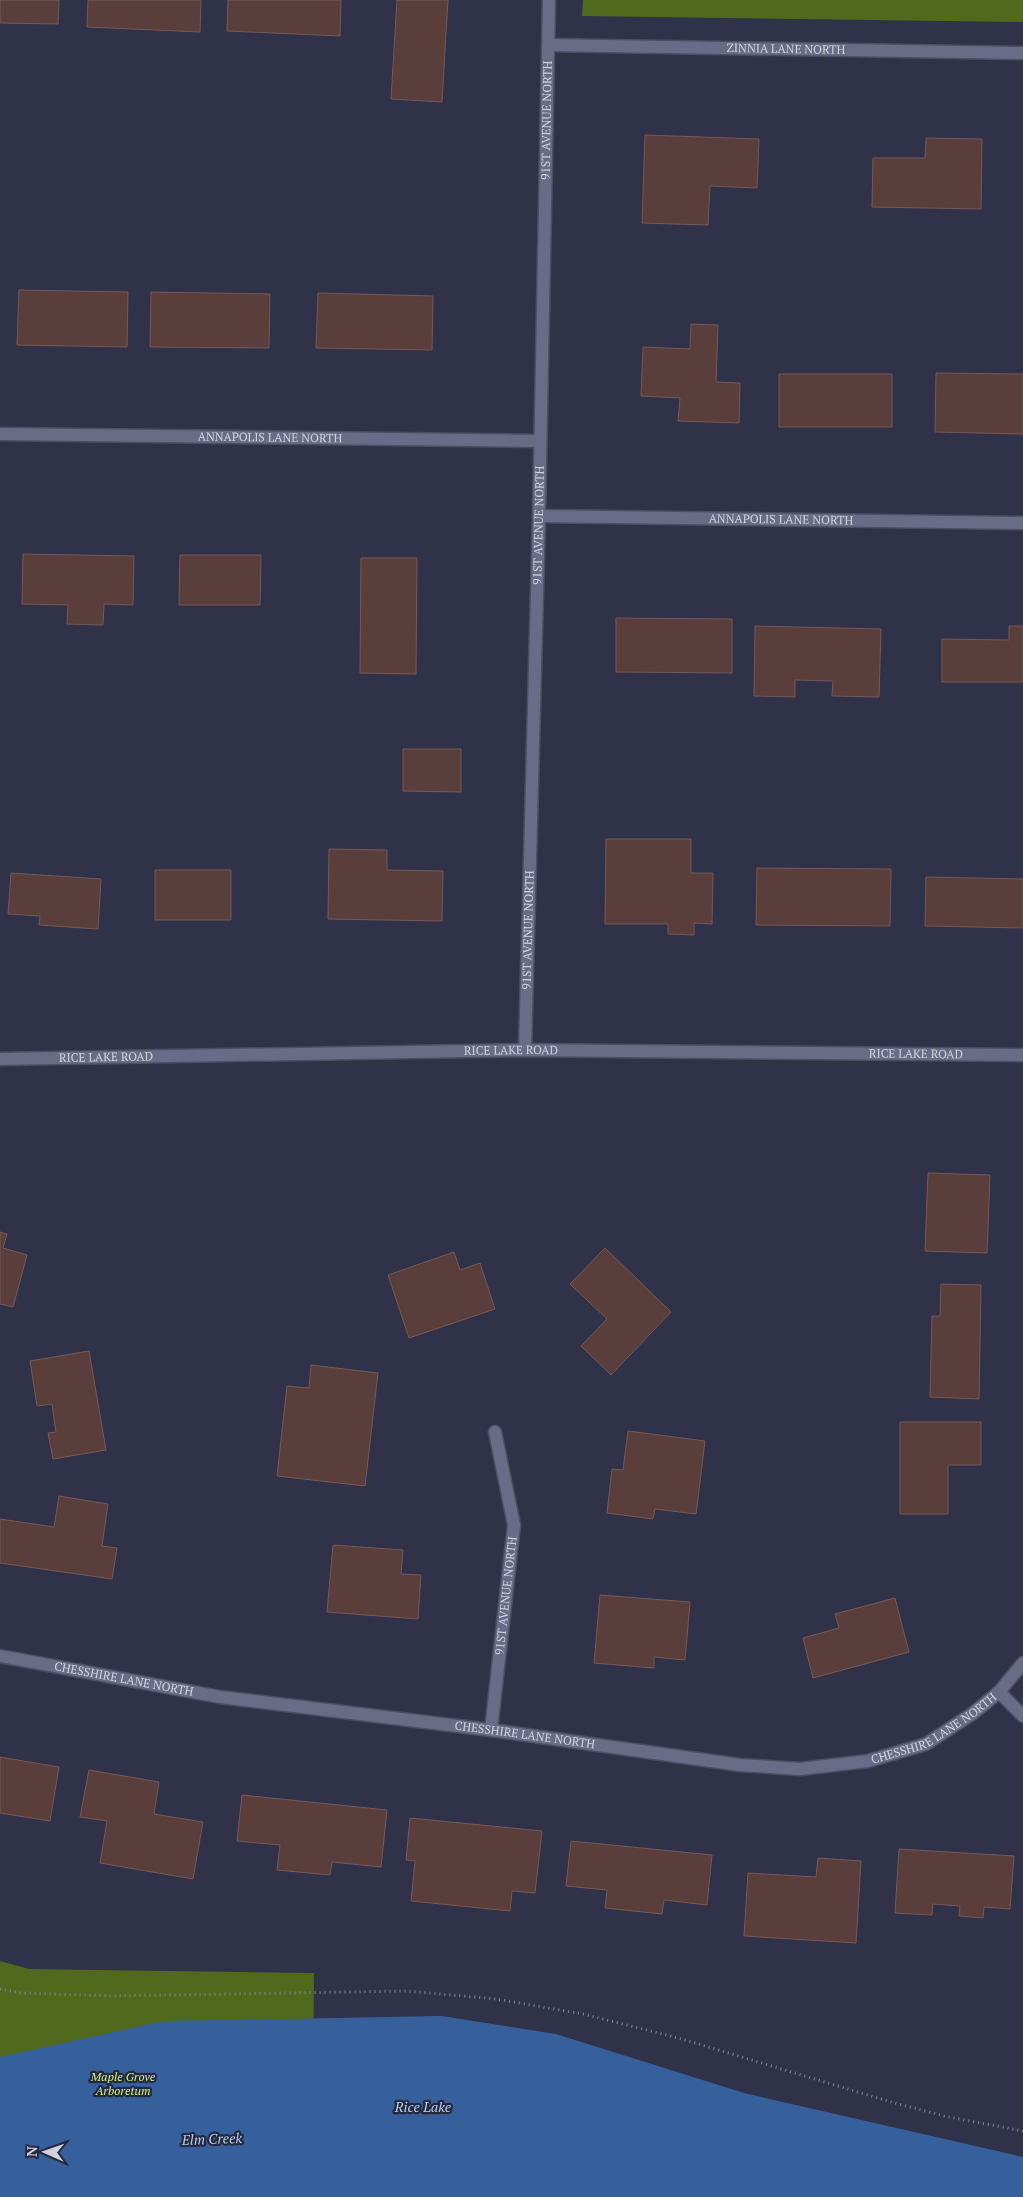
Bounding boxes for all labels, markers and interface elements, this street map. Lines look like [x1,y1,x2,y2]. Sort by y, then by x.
street label: ZINNIA LANE NORTH [726,40,846,57]
street label: 91ST AVENUE NORTH [538,60,555,180]
street label: ANNAPOLIS LANE NORTH [198,429,343,445]
street label: 91ST AVENUE NORTH [529,465,547,585]
street label: ANNAPOLIS LANE NORTH [709,510,854,528]
street label: 91ST AVENUE NORTH [519,870,537,990]
street label: RICE LAKE ROAD [464,1042,558,1058]
street label: RICE LAKE ROAD [869,1045,963,1061]
street label: RICE LAKE ROAD [59,1048,153,1065]
street label: 91ST AVENUE NORTH [491,1535,520,1656]
street label: CHESSHIRE LANE NORTH [53,1658,195,1699]
street label: CHESSHIRE LANE NORTH [869,1689,999,1767]
street label: CHESSHIRE LANE NORTH [454,1718,596,1752]
park label: Maple Grove Arboretum [90,2069,156,2098]
water label: Rice Lake [394,2097,452,2116]
north arrow [20,2127,70,2177]
water label: Elm Creek [181,2128,243,2149]
text: N [22,2146,41,2157]

